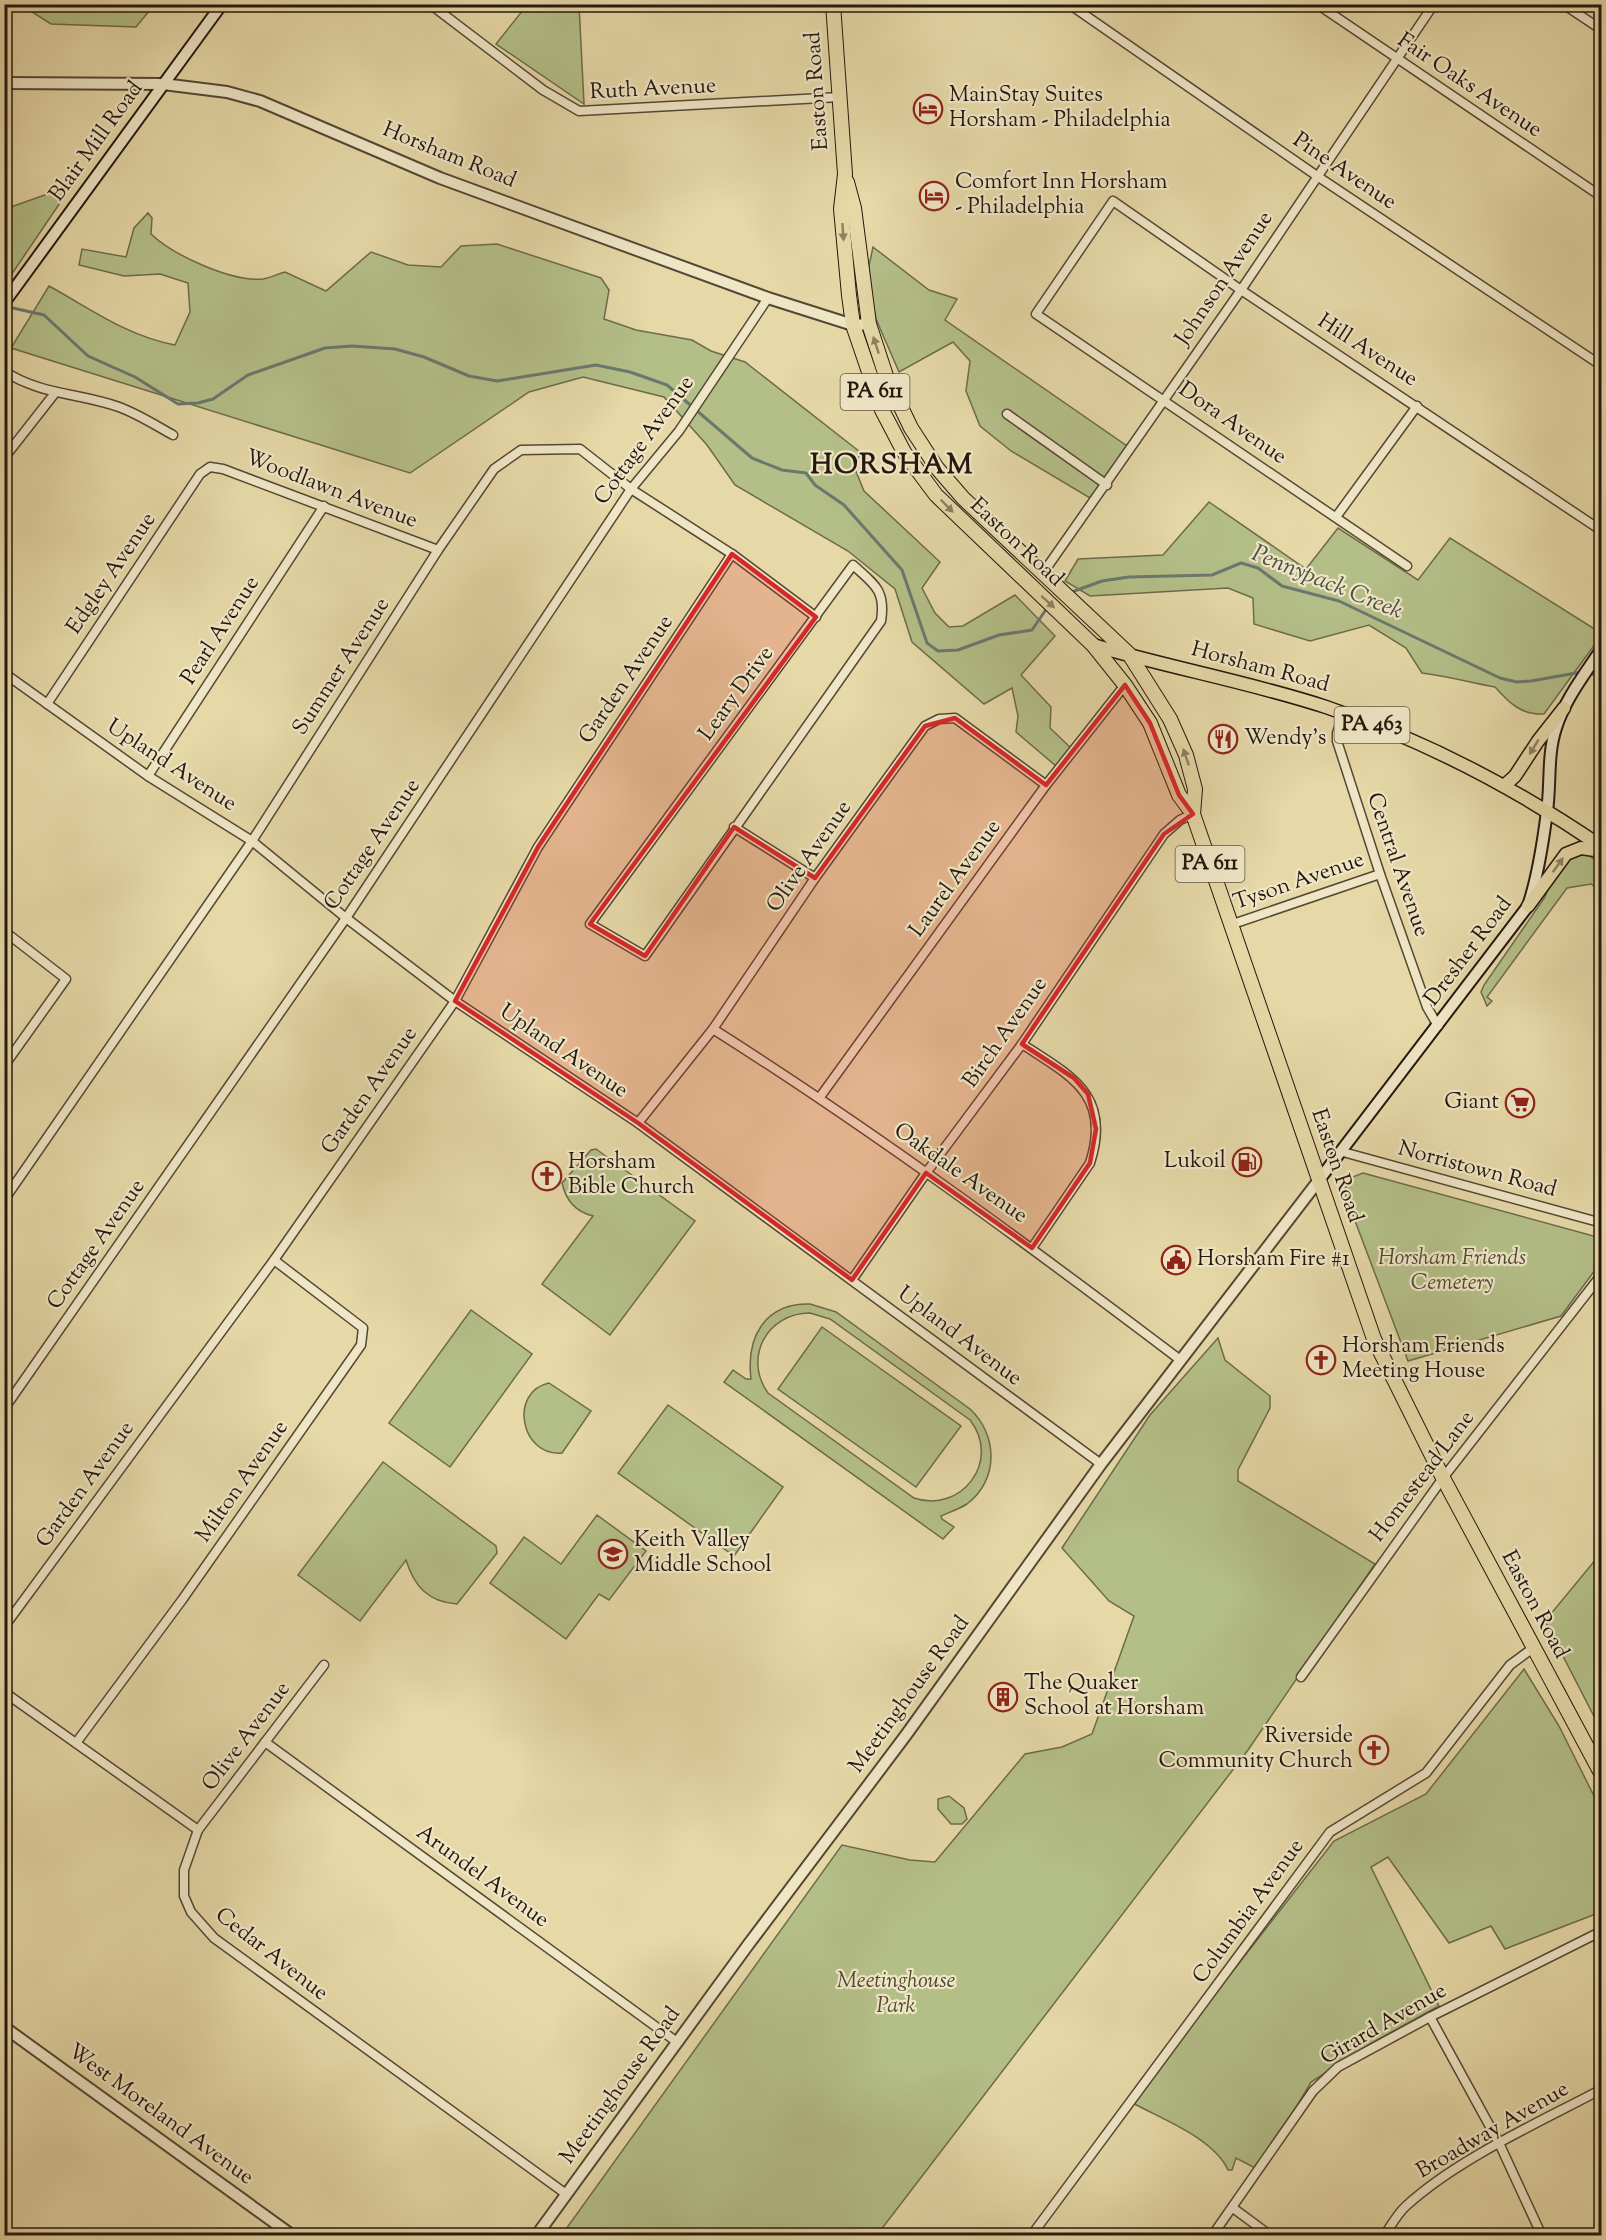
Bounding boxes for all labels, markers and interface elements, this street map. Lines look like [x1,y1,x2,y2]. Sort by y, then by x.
street label: Fair Oaks Avenue [1390,26,1548,146]
street label: Easton Road [798,31,838,151]
street label: Ruth Avenue [589,71,717,109]
street label: Blair Mill Road [42,75,152,209]
place label: MainStay Suites Horsham - Philadelphia [949,80,1171,137]
hotel icon: MainStay Suites Horsham - Philadelphia [912,93,944,125]
street label: Horsham Road [377,115,521,197]
street label: Pine Avenue [1285,125,1403,219]
place label: Comfort Inn Horsham - Philadelphia [955,167,1167,224]
hotel icon: Comfort Inn Horsham - Philadelphia [918,180,950,212]
street label: Johnson Avenue [1168,205,1282,353]
one-way arrow [838,223,847,242]
street label: Hill Avenue [1310,307,1424,395]
one-way arrow [871,336,880,354]
street label: Cottage Avenue [587,370,703,512]
road number: PA 611 [840,374,910,410]
street label: Dora Avenue [1171,375,1293,473]
street label: Woodlawn Avenue [240,442,422,538]
district label: HORSHAM [810,446,974,486]
street label: Easton Road [962,491,1070,595]
one-way arrow [940,499,954,514]
street label: Edgley Avenue [59,507,165,641]
water label: Pennypack Creek [1246,537,1408,629]
street label: Pearl Avenue [174,570,268,692]
street label: Summer Avenue [285,592,399,742]
one-way arrow [1040,595,1055,608]
street label: Garden Avenue [572,609,682,751]
street label: Horsham Road [1187,634,1333,702]
street label: Leary Drive [692,640,782,748]
road number: PA 463 [1334,707,1410,743]
street label: Upland Avenue [100,712,242,820]
restaurant icon: Wendy's [1207,723,1239,755]
place label: Wendy's [1244,723,1326,755]
one-way arrow [1529,739,1539,756]
one-way arrow [1180,748,1190,766]
street label: Cottage Avenue [317,773,429,917]
street label: Central Avenue [1357,789,1437,941]
street label: Olive Avenue [760,794,860,920]
street label: Laurel Avenue [902,814,1010,944]
street label: Tyson Avenue [1229,845,1369,919]
road number: PA 611 [1176,846,1244,882]
one-way arrow [1551,857,1563,872]
street label: Dresher Road [1417,890,1521,1014]
street label: Birch Avenue [956,971,1056,1095]
street label: Upland Avenue [492,997,634,1107]
street label: Garden Avenue [314,1020,426,1162]
place label: Giant [1444,1087,1499,1119]
supermarket icon: Giant [1504,1087,1536,1119]
street label: Easton Road [1302,1105,1370,1227]
street label: Oakdale Avenue [886,1116,1034,1232]
street label: Norristown Road [1394,1133,1560,1207]
place label: Lukoil [1164,1146,1226,1178]
fuel station icon: Lukoil [1231,1146,1263,1178]
place label: Horsham Bible Church [568,1147,695,1204]
church icon: Horsham Bible Church [531,1160,563,1192]
street label: Cottage Avenue [40,1173,154,1317]
park label: Horsham Friends Cemetery [1378,1243,1526,1300]
public building icon: Horsham Fire #1 [1160,1244,1192,1276]
place label: Horsham Fire #1 [1197,1244,1350,1276]
street label: Upland Avenue [890,1279,1028,1395]
place label: Horsham Friends Meeting House [1342,1331,1505,1388]
church icon: Horsham Friends Meeting House [1305,1344,1337,1376]
street label: Homestead Lane [1363,1404,1483,1550]
street label: Milton Avenue [189,1414,297,1550]
street label: Garden Avenue [29,1415,143,1555]
place label: Keith Valley Middle School [634,1525,772,1582]
school or university icon: Keith Valley Middle School [597,1538,629,1570]
street label: Easton Road [1492,1545,1576,1665]
street label: Meetinghouse Road [842,1610,978,1780]
place label: The Quaker School at Horsham [1024,1668,1204,1725]
street label: Olive Avenue [195,1675,299,1799]
building icon: The Quaker School at Horsham [987,1681,1019,1713]
place label: Riverside Community Church [1159,1721,1353,1778]
church icon: Riverside Community Church [1358,1734,1390,1766]
street label: Arundel Avenue [409,1818,555,1936]
street label: Columbia Avenue [1185,1833,1313,1991]
street label: Cedar Avenue [208,1901,334,2009]
park label: Meetinghouse Park [837,1966,955,2023]
street label: Girard Avenue [1315,1976,1453,2074]
street label: Meetinghouse Road [553,2001,689,2171]
street label: West Moreland Avenue [60,2036,260,2194]
street label: Broadway Avenue [1411,2074,1575,2188]

